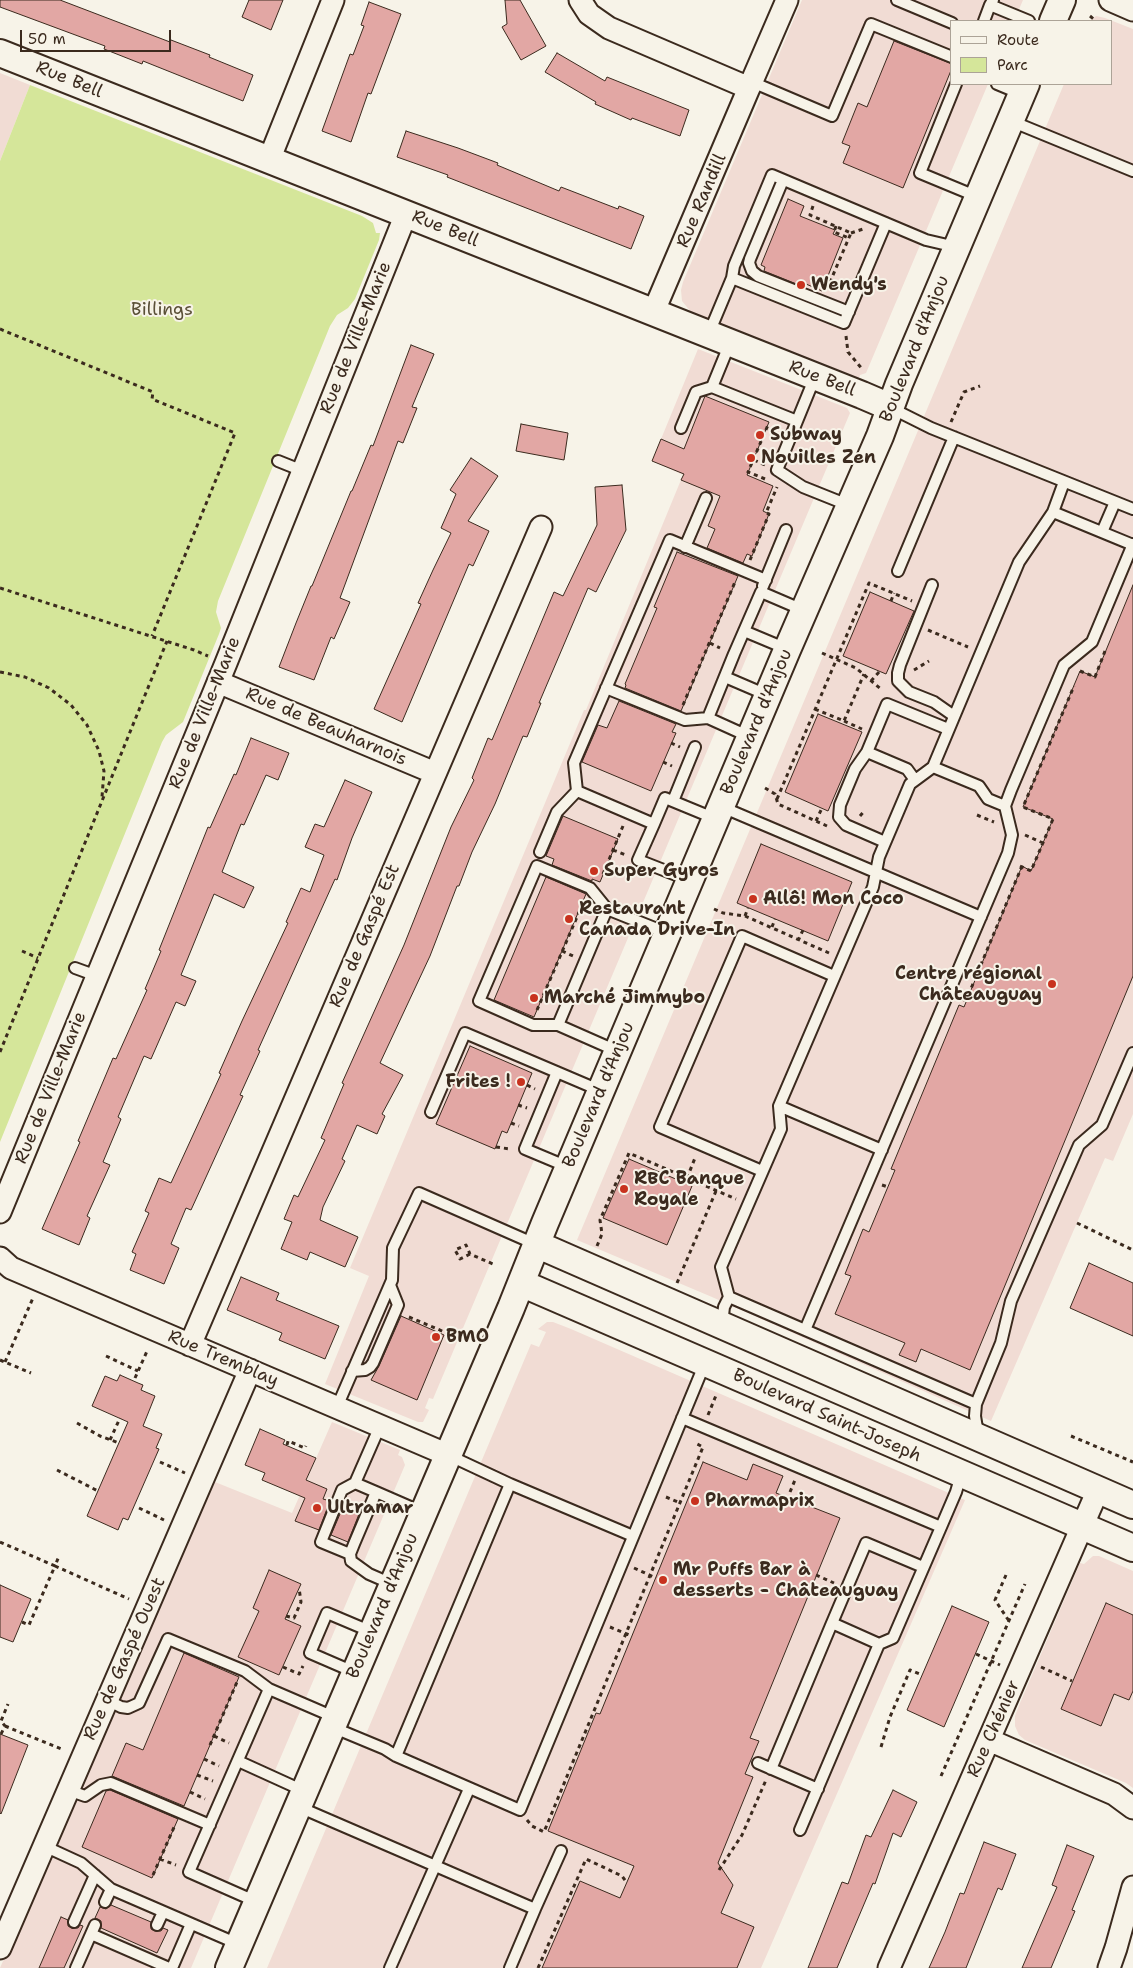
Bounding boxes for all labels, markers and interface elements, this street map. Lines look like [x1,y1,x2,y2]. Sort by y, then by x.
scale bar [22,20,174,52]
legend [950,20,1113,85]
text: 50 m [28,29,66,49]
text: Route [997,30,1039,50]
text: Parc [997,55,1028,75]
street label: Rue Bell [33,57,105,103]
street label: Rue Randill [673,151,731,251]
street label: Rue Bell [409,206,481,252]
street label: Rue de Ville-Marie [316,259,396,417]
street label: Boulevard d'Anjou [876,272,954,426]
place label: Wendy's [811,274,887,296]
marker: Wendy's [795,279,807,291]
park label: Billings [131,299,193,321]
street label: Rue Bell [785,356,859,402]
place label: Subway [770,424,842,446]
marker: Subway [754,429,766,441]
place label: Nouilles Zen [761,447,876,469]
marker: Nouilles Zen [745,452,757,464]
street label: Rue de Ville-Marie [165,634,245,792]
street label: Boulevard d'Anjou [717,646,797,798]
street label: Rue de Beauharnois [242,683,410,771]
place label: Super Gyros [604,860,719,882]
street label: Rue de Gaspé Est [325,861,405,1011]
marker: Super Gyros [588,865,600,877]
place label: Allô! Mon Coco [763,888,904,910]
marker: Allô! Mon Coco [747,893,759,905]
place label: Restaurant Canada Drive-In [579,898,735,941]
marker: Restaurant Canada Drive-In [563,913,575,925]
place label: Centre régional Châteauguay [895,963,1042,1006]
marker: Centre régional Châteauguay [1046,978,1058,990]
place label: Marché Jimmybo [544,987,705,1009]
marker: Marché Jimmybo [528,992,540,1004]
street label: Rue de Ville-Marie [11,1009,91,1167]
street label: Boulevard d'Anjou [559,1019,639,1171]
place label: Frites ! [445,1071,511,1093]
marker: Frites ! [515,1076,527,1088]
place label: RBC Banque Royale [634,1168,744,1210]
marker: RBC Banque Royale [618,1183,630,1195]
street label: Rue Tremblay [164,1326,282,1392]
place label: BMO [446,1326,489,1348]
marker: BMO [430,1331,442,1343]
street label: Boulevard Saint-Joseph [729,1365,925,1467]
place label: Pharmaprix [705,1490,814,1512]
marker: Pharmaprix [689,1495,701,1507]
place label: Ultramar [327,1497,413,1519]
marker: Ultramar [311,1502,323,1514]
street label: Boulevard d'Anjou [343,1530,423,1682]
place label: Mr Puffs Bar à desserts - Châteauguay [673,1559,899,1602]
street label: Rue de Gaspé Ouest [79,1574,171,1744]
marker: Mr Puffs Bar à desserts - Châteauguay [657,1574,669,1586]
street label: Rue Chénier [963,1677,1025,1781]

